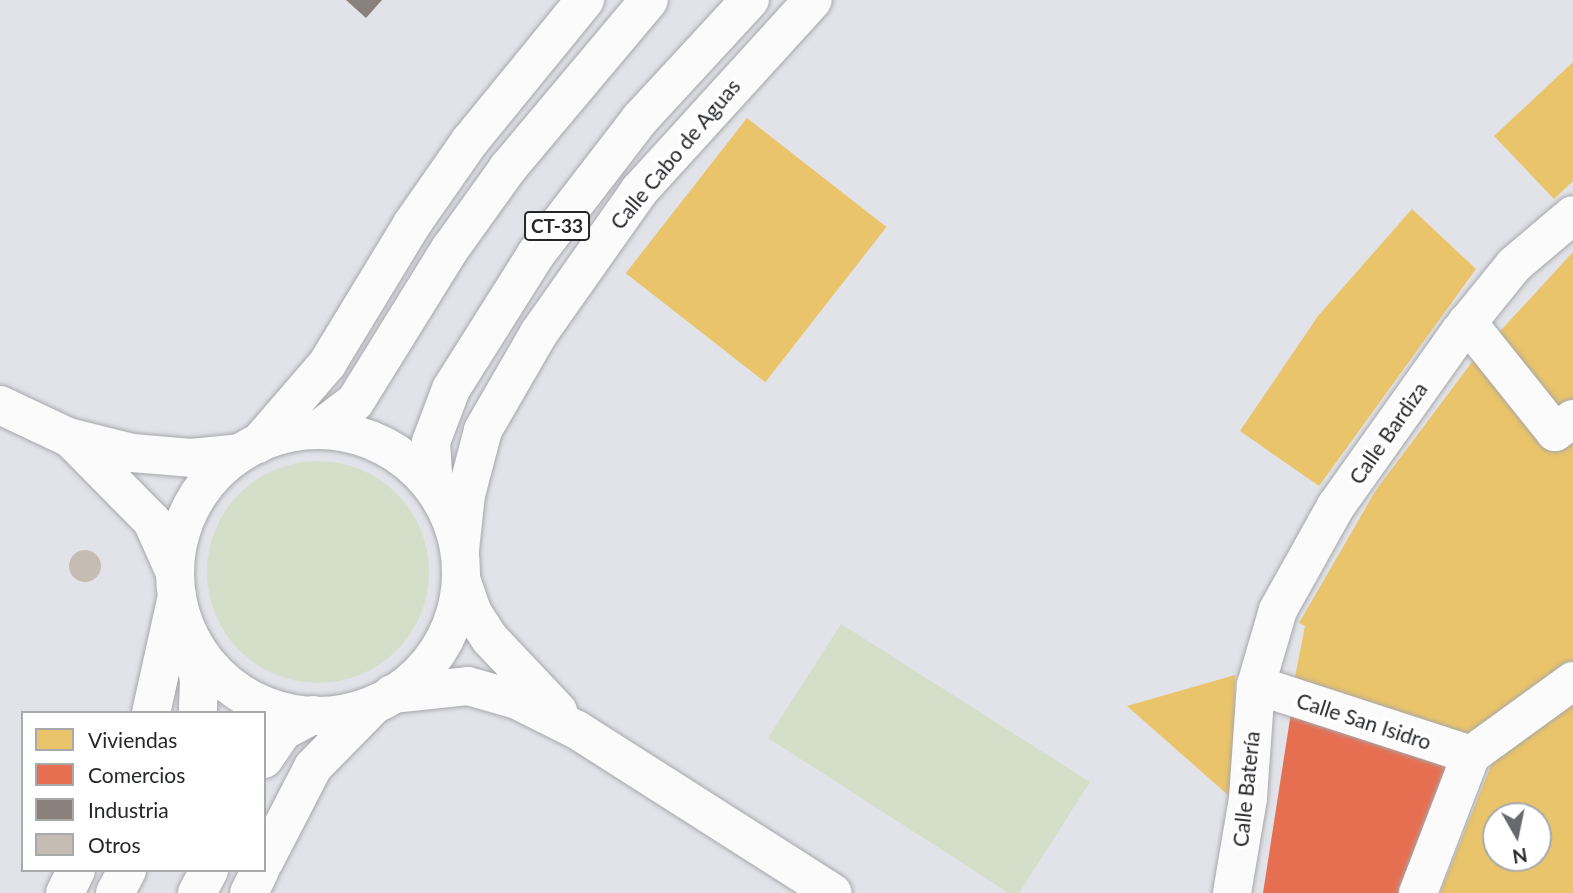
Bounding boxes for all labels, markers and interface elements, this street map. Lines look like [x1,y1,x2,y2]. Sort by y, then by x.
street label: Calle Cabo de Aguas [605,74,745,234]
road number: CT-33 [524,210,590,242]
street label: Calle Bardiza [1344,377,1432,489]
street label: Calle San Isidro [1293,687,1435,755]
legend [21,711,266,872]
text: Viviendas [88,727,177,752]
street label: Calle Batería [1227,730,1265,848]
text: Comercios [88,762,185,787]
text: Industria [88,797,169,822]
north arrow [1482,802,1552,872]
text: Otros [88,832,141,857]
text: N [1511,844,1529,869]

